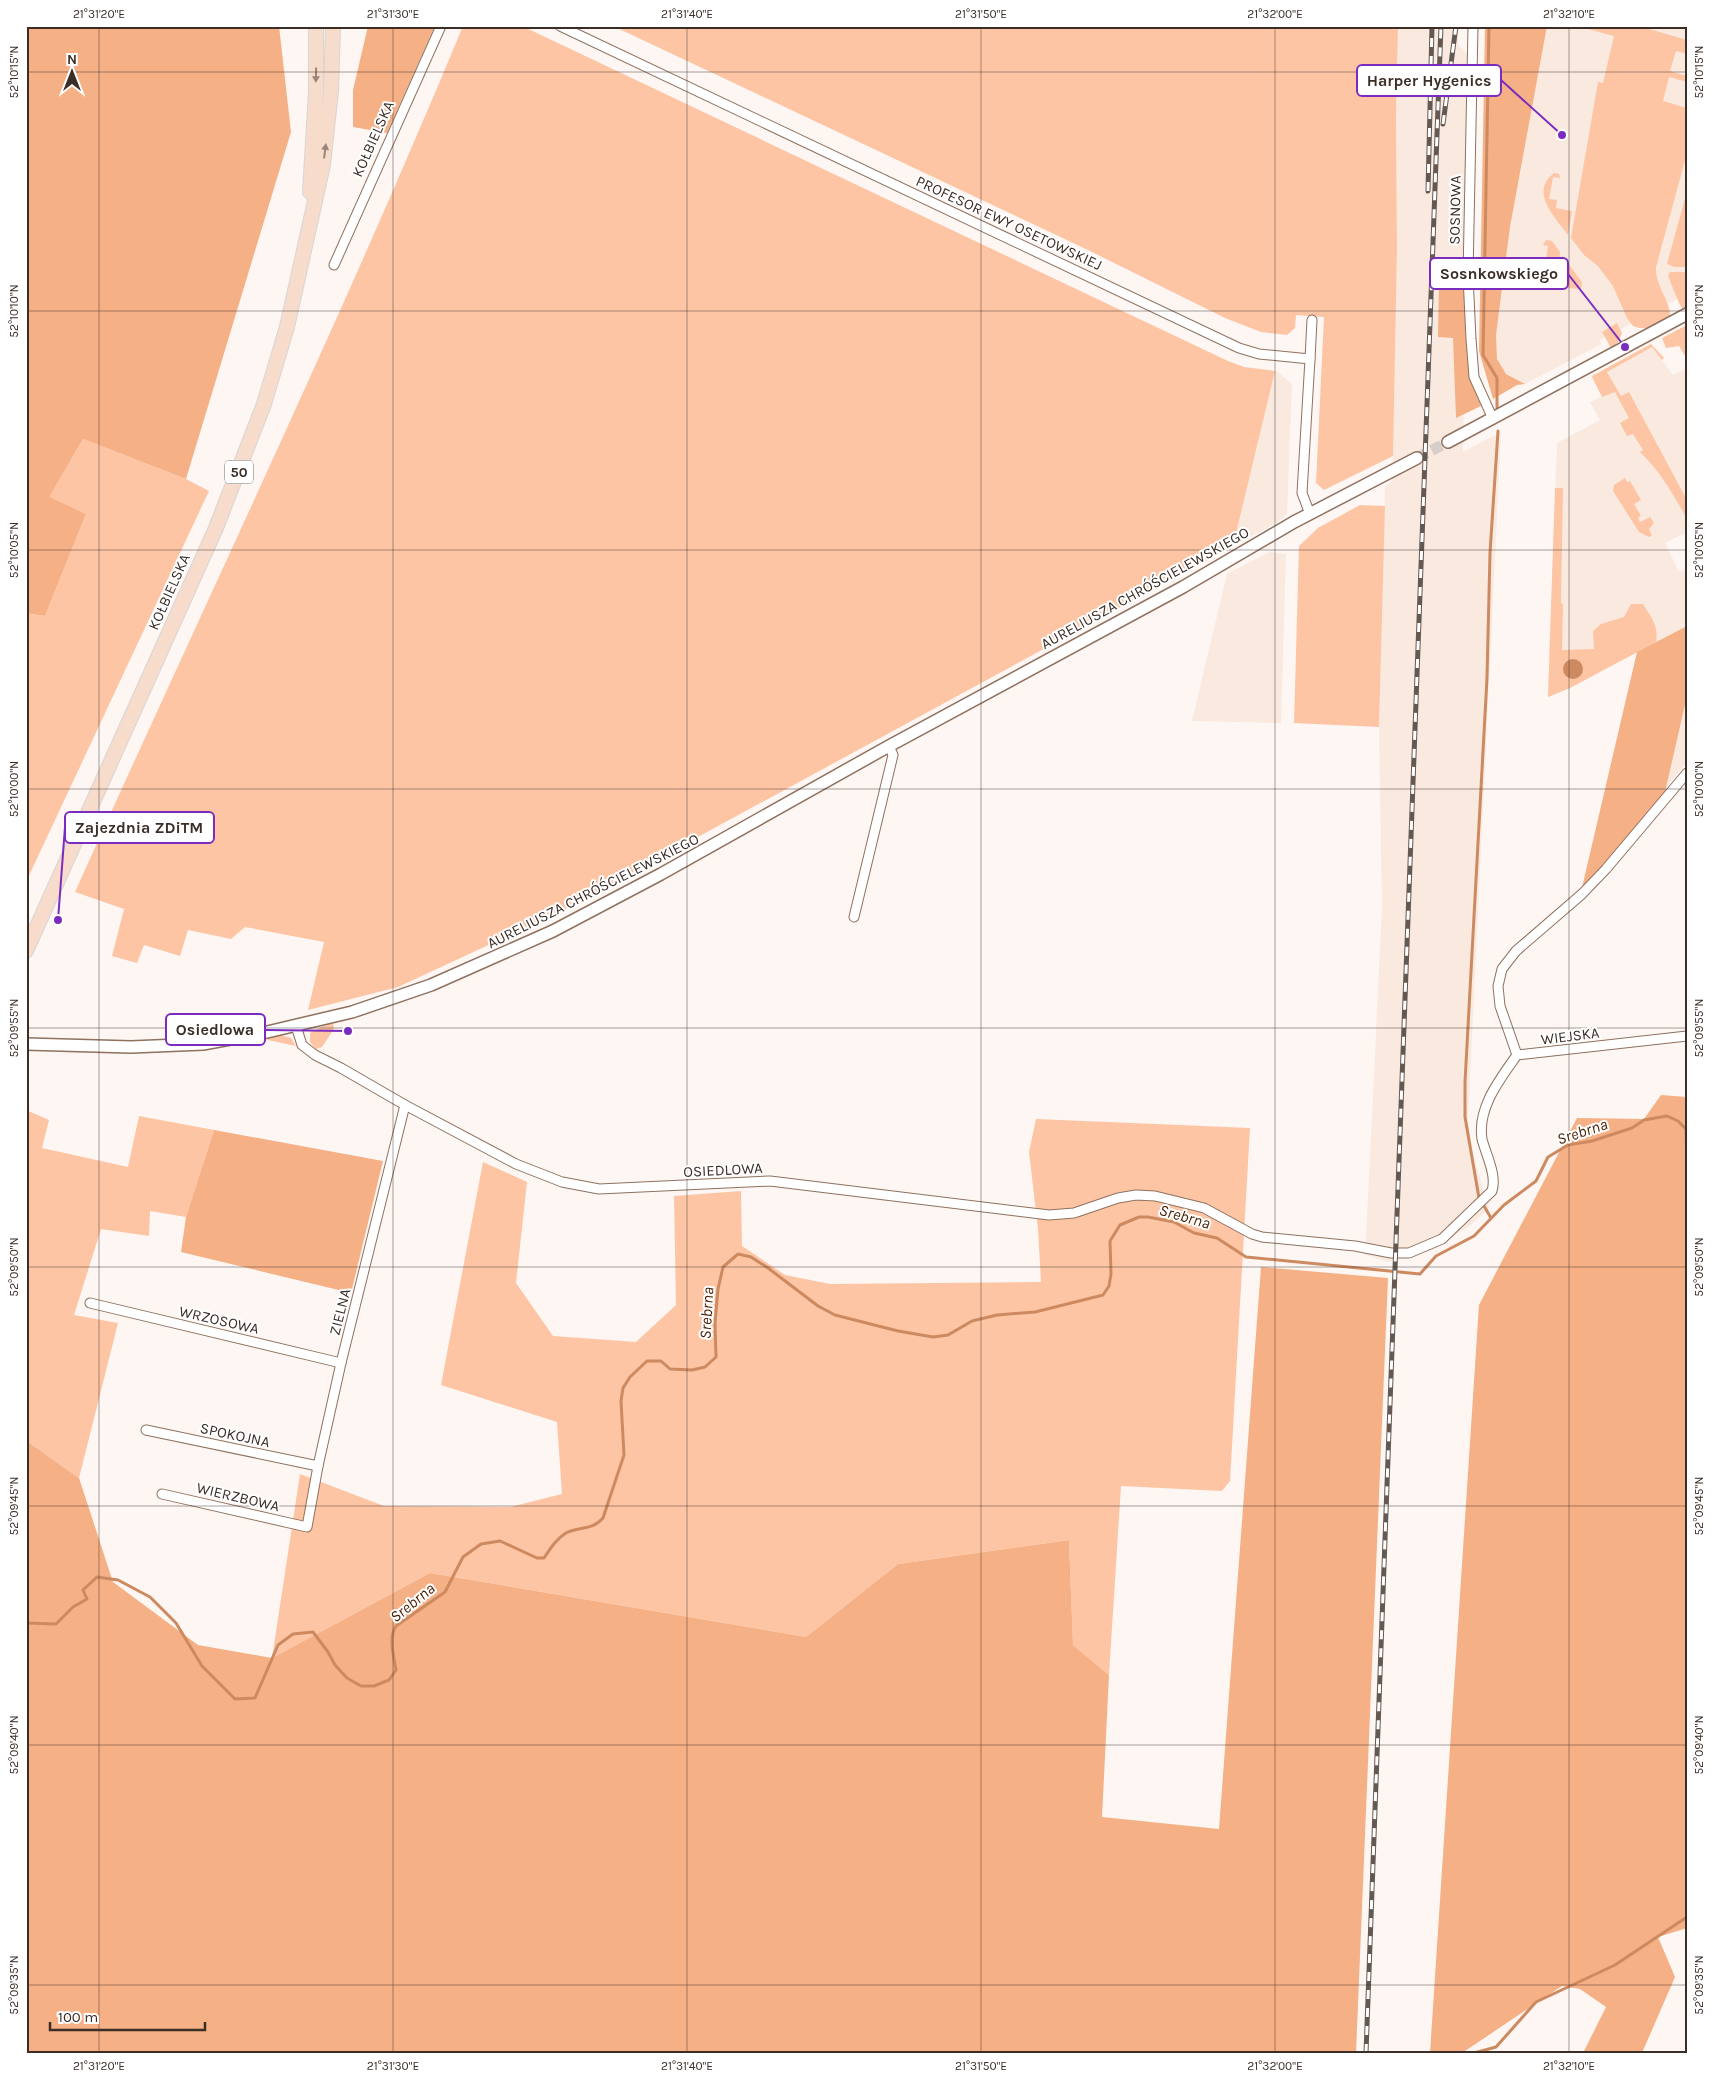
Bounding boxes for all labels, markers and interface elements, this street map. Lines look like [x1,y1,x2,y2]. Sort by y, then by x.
text: 21°31'20"E [73,7,125,21]
text: 21°31'30"E [367,7,419,21]
text: 21°31'40"E [661,7,713,21]
text: 21°31'50"E [955,7,1007,21]
text: 21°32'00"E [1247,7,1303,21]
text: 21°32'10"E [1543,7,1595,21]
text: 52°10'15"N [7,45,21,99]
text: 52°10'15"N [1692,45,1706,99]
north arrow [48,48,98,98]
text: N [67,51,77,68]
callout: Harper Hygenics [1357,65,1501,96]
one-way arrow [312,67,320,83]
text: Harper Hygenics [1367,71,1491,90]
street label: KOŁBIELSKA [348,98,398,180]
one-way arrow [321,143,329,159]
street label: PROFESOR EWY OSETOWSKIEJ [913,172,1105,274]
street label: SOSNOWA [1445,175,1465,245]
callout: Sosnkowskiego [1430,258,1568,289]
text: Sosnkowskiego [1440,264,1558,283]
text: 52°10'10"N [7,284,21,338]
text: 52°10'10"N [1692,284,1706,338]
road number: 50 [225,461,253,484]
text: 52°10'05"N [7,522,21,578]
text: 52°10'05"N [1692,522,1706,578]
street label: AURELIUSZA CHRÓŚCIELEWSKIEGO [1038,523,1252,653]
street label: KOŁBIELSKA [144,551,194,633]
text: 52°10'00"N [7,761,21,817]
text: 52°10'00"N [1692,761,1706,817]
callout: Zajezdnia ZDiTM [65,812,214,843]
text: Zajezdnia ZDiTM [75,818,203,837]
street label: AURELIUSZA CHRÓŚCIELEWSKIEGO [484,830,702,952]
text: 52°09'55"N [7,999,21,1057]
text: 52°09'55"N [1692,999,1706,1057]
callout: Osiedlowa [166,1014,265,1045]
text: Osiedlowa [176,1020,254,1039]
street label: WIEJSKA [1540,1023,1601,1049]
water label: Srebrna [1554,1114,1610,1149]
street label: OSIEDLOWA [683,1159,764,1181]
water label: Srebrna [1157,1200,1213,1233]
text: 52°09'50"N [7,1237,21,1297]
text: 52°09'50"N [1692,1237,1706,1297]
street label: ZIELNA [326,1286,355,1337]
water label: Srebrna [696,1286,717,1340]
street label: WRZOSOWA [177,1302,261,1338]
street label: SPOKOJNA [199,1419,272,1451]
text: 52°09'45"N [7,1477,21,1535]
text: 52°09'45"N [1692,1477,1706,1535]
street label: WIERZBOWA [195,1479,282,1515]
water label: Srebrna [386,1579,439,1626]
text: 52°09'40"N [7,1715,21,1775]
text: 52°09'40"N [1692,1715,1706,1775]
text: 52°09'35"N [7,1955,21,2015]
text: 52°09'35"N [1692,1955,1706,2015]
scale bar [50,1999,205,2031]
text: 100 m [58,2008,98,2026]
text: 21°31'20"E [73,2059,125,2073]
text: 21°31'30"E [367,2059,419,2073]
text: 21°31'40"E [661,2059,713,2073]
text: 21°31'50"E [955,2059,1007,2073]
text: 21°32'00"E [1247,2059,1303,2073]
text: 21°32'10"E [1543,2059,1595,2073]

